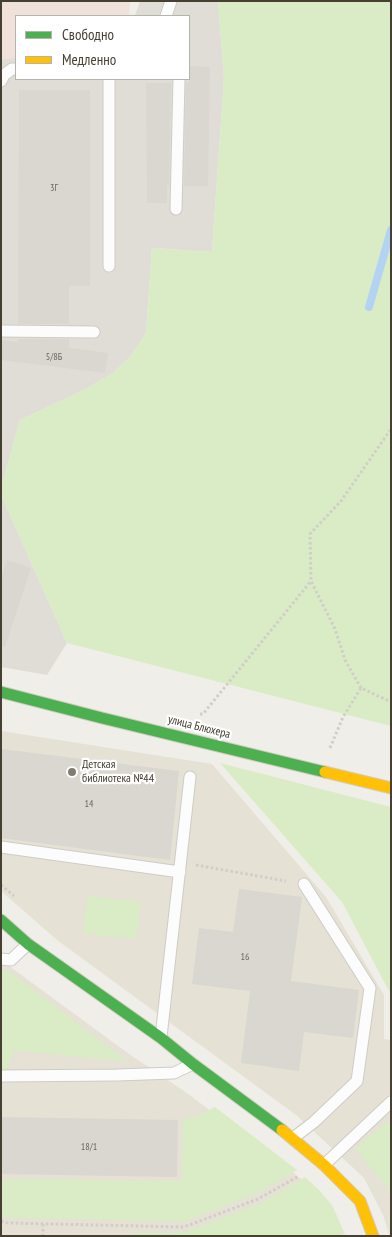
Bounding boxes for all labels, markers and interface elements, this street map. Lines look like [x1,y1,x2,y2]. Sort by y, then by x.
legend [15,15,190,80]
text: Свободно [62,25,114,44]
text: Медленно [62,50,116,69]
house number: 3Г [50,182,58,194]
house number: 5/8Б [46,351,62,363]
street label: улица Блюхера [166,712,232,742]
place label: Детская библиотека №44 [82,758,154,786]
marker: Детская библиотека №44 [66,766,78,778]
house number: 14 [85,798,93,810]
house number: 16 [241,951,249,963]
house number: 18/1 [81,1141,97,1153]

